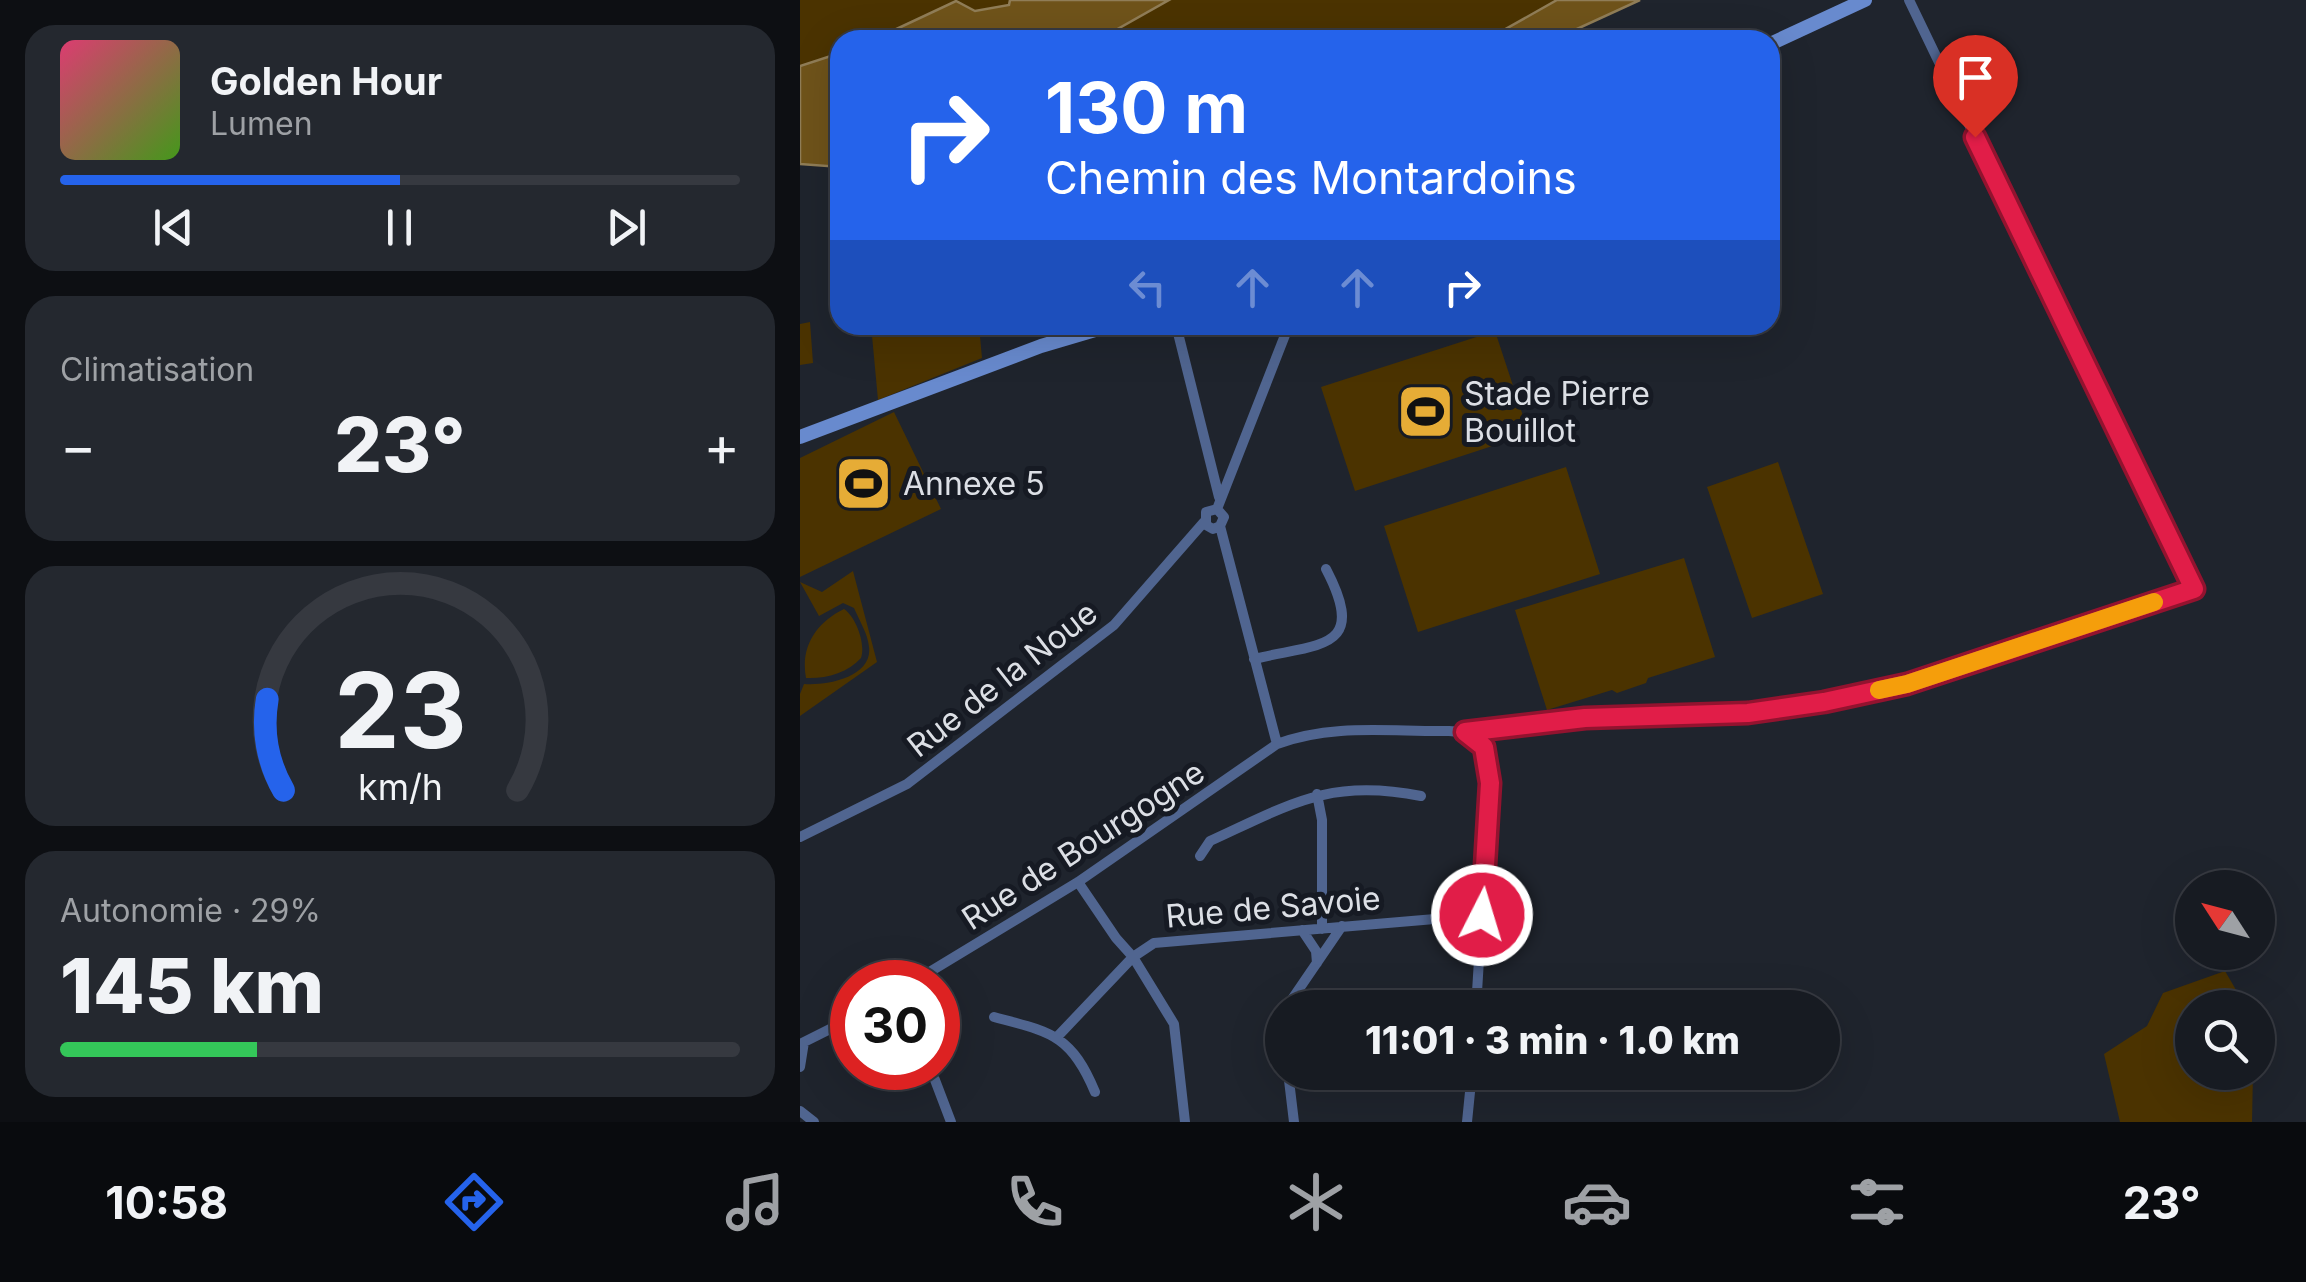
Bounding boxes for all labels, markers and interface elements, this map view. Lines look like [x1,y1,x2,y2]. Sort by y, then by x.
pin [1933,35,2018,138]
icon: arrive [1948,50,2003,105]
text: Golden Hour [210,58,442,104]
text: 130 m [1045,65,1248,150]
icon: right [880,70,1010,200]
text: Lumen [210,104,313,143]
text: Chemin des Montardoins [1045,150,1577,205]
icon: previous [146,200,201,255]
icon: pause [372,200,427,255]
icon: next [599,200,654,255]
icon: left [1120,260,1175,315]
icon: ahead [1225,260,1280,315]
icon: ahead [1330,260,1385,315]
icon: right [1435,260,1490,315]
text: Climatisation [60,350,254,389]
place label: Stade Pierre Bouillot [1464,374,1650,450]
sports icon: Stade Pierre Bouillot [1395,381,1455,441]
text: 23° [334,399,466,490]
text: − [60,413,96,479]
text: + [704,413,740,479]
sports icon: Annexe 5 [834,453,894,513]
place label: Annexe 5 [903,464,1045,503]
street label: Rue de la Noue [899,593,1105,765]
text: 23 [334,647,466,773]
street label: Rue de Bourgogne [955,752,1211,938]
text: km/h [358,765,442,809]
position arrow [1430,863,1534,967]
north arrow [2175,870,2275,970]
map controls [2175,870,2275,1090]
street label: Rue de Savoie [1164,878,1382,936]
text: Autonomie · 29% [60,891,321,930]
text: 145 km [60,940,324,1031]
speed limit sign: 30 [830,960,960,1090]
button: search [2175,990,2275,1090]
text: 11:01 · 3 min · 1.0 km [1365,1017,1740,1063]
icon: directions [439,1167,509,1237]
icon: music [720,1167,790,1237]
icon: phone [1000,1167,1070,1237]
icon: climate [1281,1167,1351,1237]
icon: car [1562,1167,1632,1237]
icon: filters [1842,1167,1912,1237]
text: 10:58 [105,1175,228,1230]
text: 23° [2123,1175,2201,1230]

